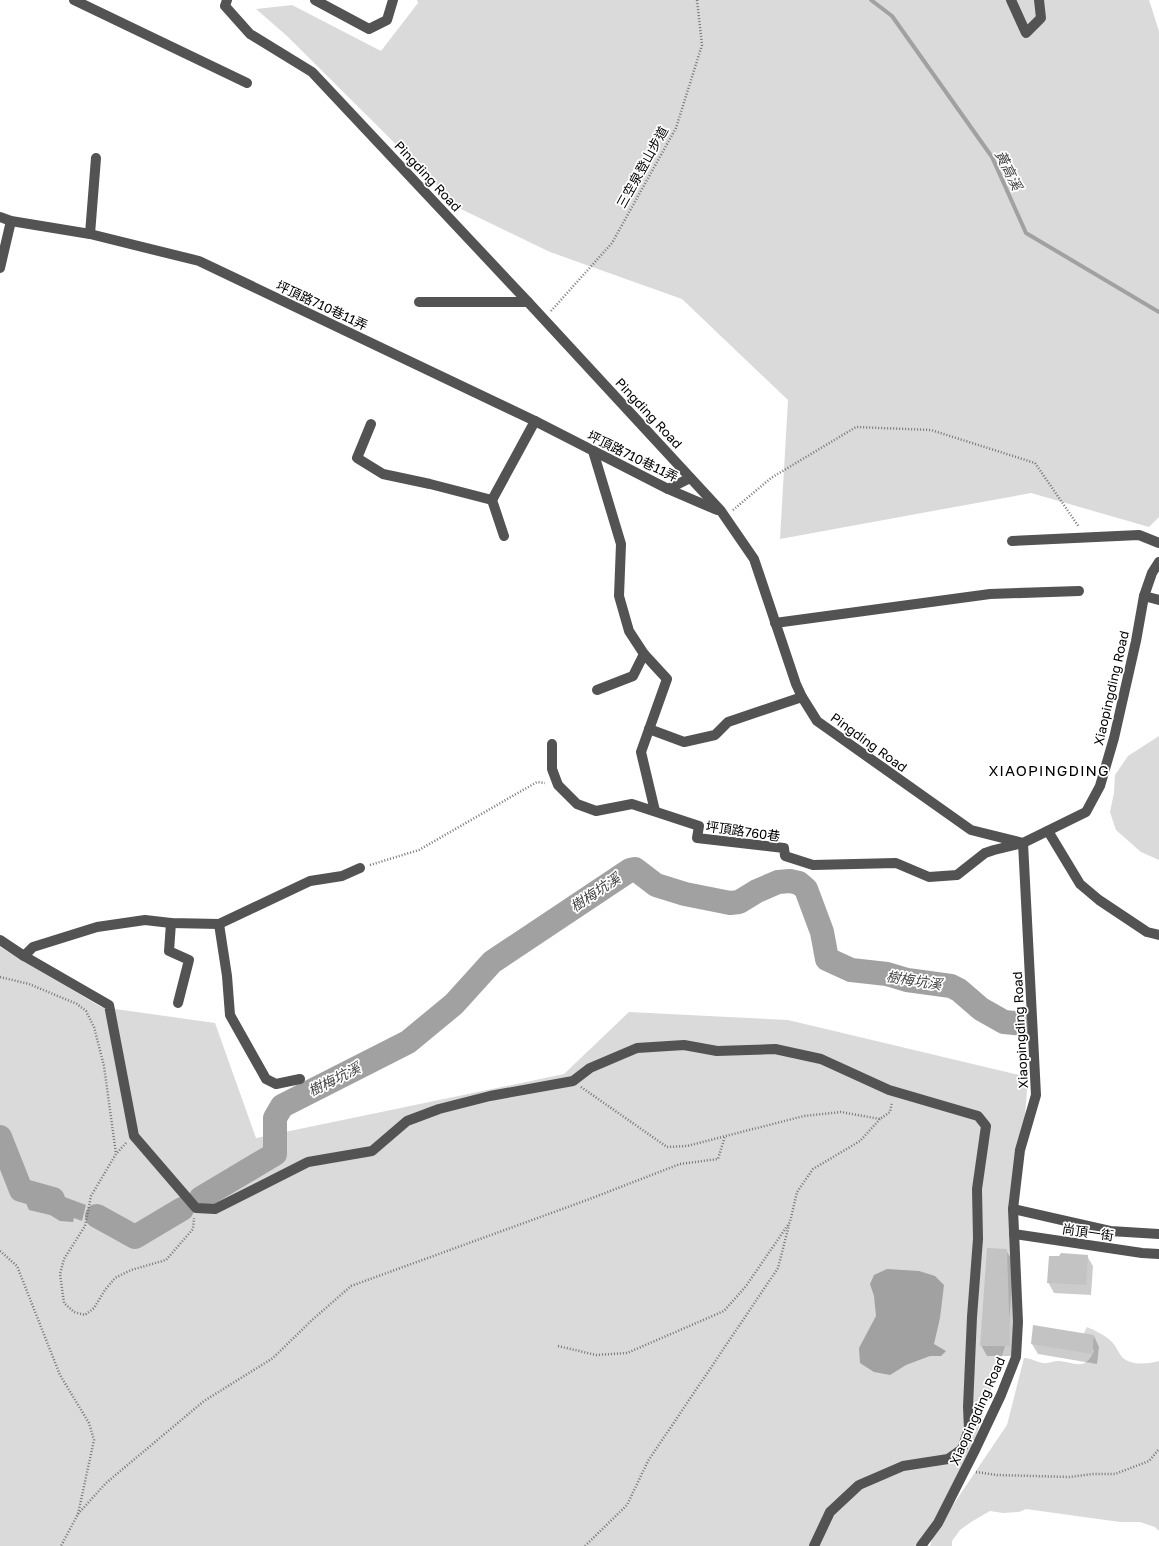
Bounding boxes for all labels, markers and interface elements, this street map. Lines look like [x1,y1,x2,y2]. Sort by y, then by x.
street label: 三空泉登山步道 [613,123,671,211]
street label: Pingding Road [391,137,465,215]
water label: 黃高溪 [992,147,1027,194]
street label: 坪頂路710巷11弄 [274,277,370,333]
street label: Pingding Road [612,374,686,452]
street label: 坪頂路710巷11弄 [585,427,681,485]
street label: Xiaopingding Road [1090,629,1132,747]
street label: Pingding Road [828,709,910,775]
district label: XIAOPINGDING [988,761,1110,779]
street label: 坪頂路760巷 [705,818,781,844]
water label: 樹梅坑溪 [567,868,625,915]
water label: 樹梅坑溪 [885,967,945,993]
street label: Xiaopingding Road [1009,971,1031,1089]
water label: 樹梅坑溪 [305,1058,365,1099]
street label: 尚頂一街 [1061,1220,1115,1244]
street label: Xiaopingding Road [946,1354,1008,1468]

